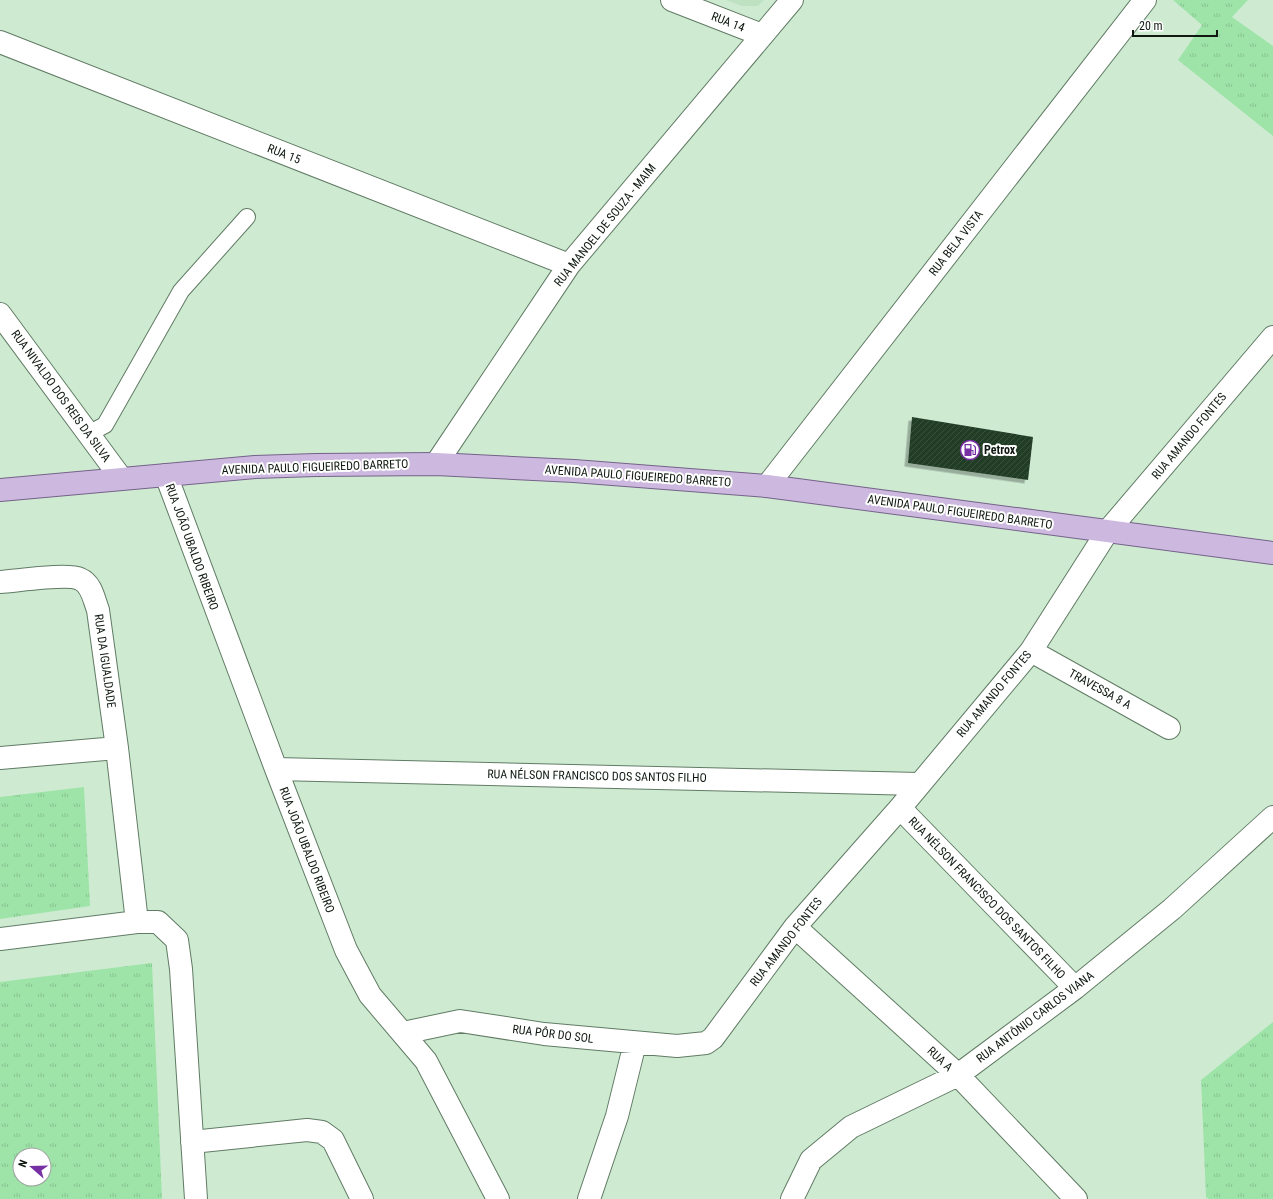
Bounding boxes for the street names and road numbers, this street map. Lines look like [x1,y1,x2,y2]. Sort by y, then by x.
street label: RUA 14 [709,9,747,35]
street label: RUA 15 [265,141,303,167]
street label: RUA MANOEL DE SOUZA - MAIM [551,161,659,289]
street label: RUA BELA VISTA [926,207,986,279]
street label: RUA NIVALDO DOS REIS DA SILVA [8,327,114,465]
street label: RUA AMANDO FONTES [1149,390,1229,482]
street label: AVENIDA PAULO FIGUEIREDO BARRETO [221,457,409,477]
street label: AVENIDA PAULO FIGUEIREDO BARRETO [544,462,732,490]
street label: RUA JOÃO UBALDO RIBEIRO [163,481,223,612]
street label: AVENIDA PAULO FIGUEIREDO BARRETO [866,492,1054,532]
street label: RUA DA IGUALDADE [91,613,119,709]
street label: RUA AMANDO FONTES [954,648,1034,740]
street label: TRAVESSA 8 A [1066,666,1134,712]
street label: RUA NÉLSON FRANCISCO DOS SANTOS FILHO [487,766,707,785]
street label: RUA JOÃO UBALDO RIBEIRO [277,784,339,915]
street label: RUA NÉLSON FRANCISCO DOS SANTOS FILHO [906,813,1069,982]
street label: RUA AMANDO FONTES [747,895,825,989]
street label: RUA ANTÔNIO CARLOS VIANA [973,967,1097,1066]
street label: RUA PÔR DO SOL [512,1021,595,1046]
street label: RUA A [924,1044,956,1074]

